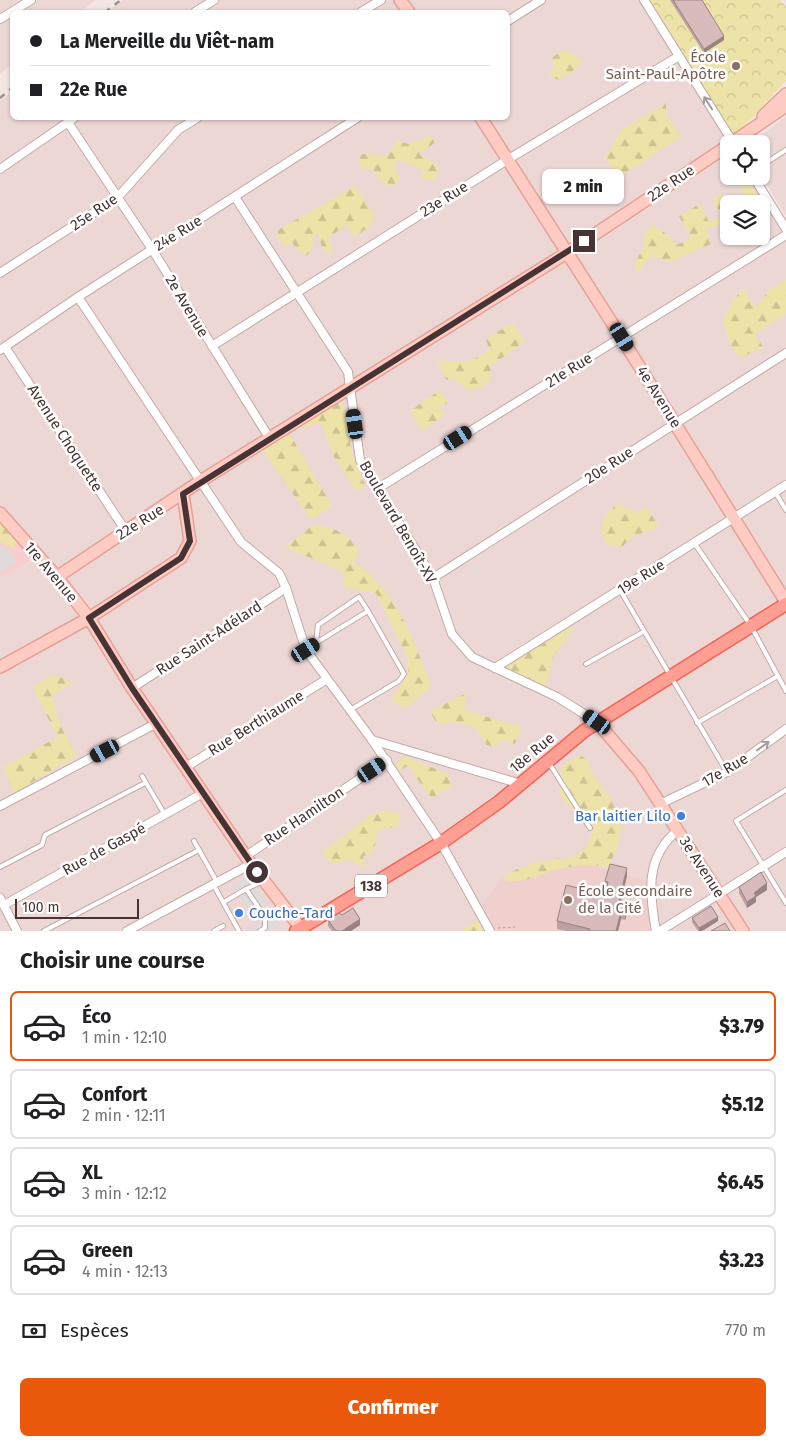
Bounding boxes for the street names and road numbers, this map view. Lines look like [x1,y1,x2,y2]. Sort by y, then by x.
street label: 22e Rue [644,161,698,205]
street label: 23e Rue [417,177,471,221]
street label: 25e Rue [67,190,121,234]
street label: 24e Rue [151,211,205,255]
street label: 2e Avenue [162,272,212,340]
street label: 21e Rue [542,349,596,391]
street label: 4e Avenue [633,363,685,431]
street label: Avenue Choquette [24,381,106,495]
street label: 20e Rue [581,443,637,487]
street label: Boulevard Benoît-XV [356,458,441,587]
street label: 22e Rue [113,500,167,544]
street label: 1re Avenue [20,538,82,606]
street label: 19e Rue [614,555,668,599]
street label: Rue Saint-Adélard [153,597,265,679]
street label: Rue Berthiaume [205,686,307,760]
street label: 18e Rue [506,729,558,777]
street label: 17e Rue [699,749,751,791]
street label: Rue Hamilton [261,783,347,849]
street label: Rue de Gaspé [59,819,149,879]
street label: 3e Avenue [676,833,728,901]
road number: 138 [355,874,387,898]

